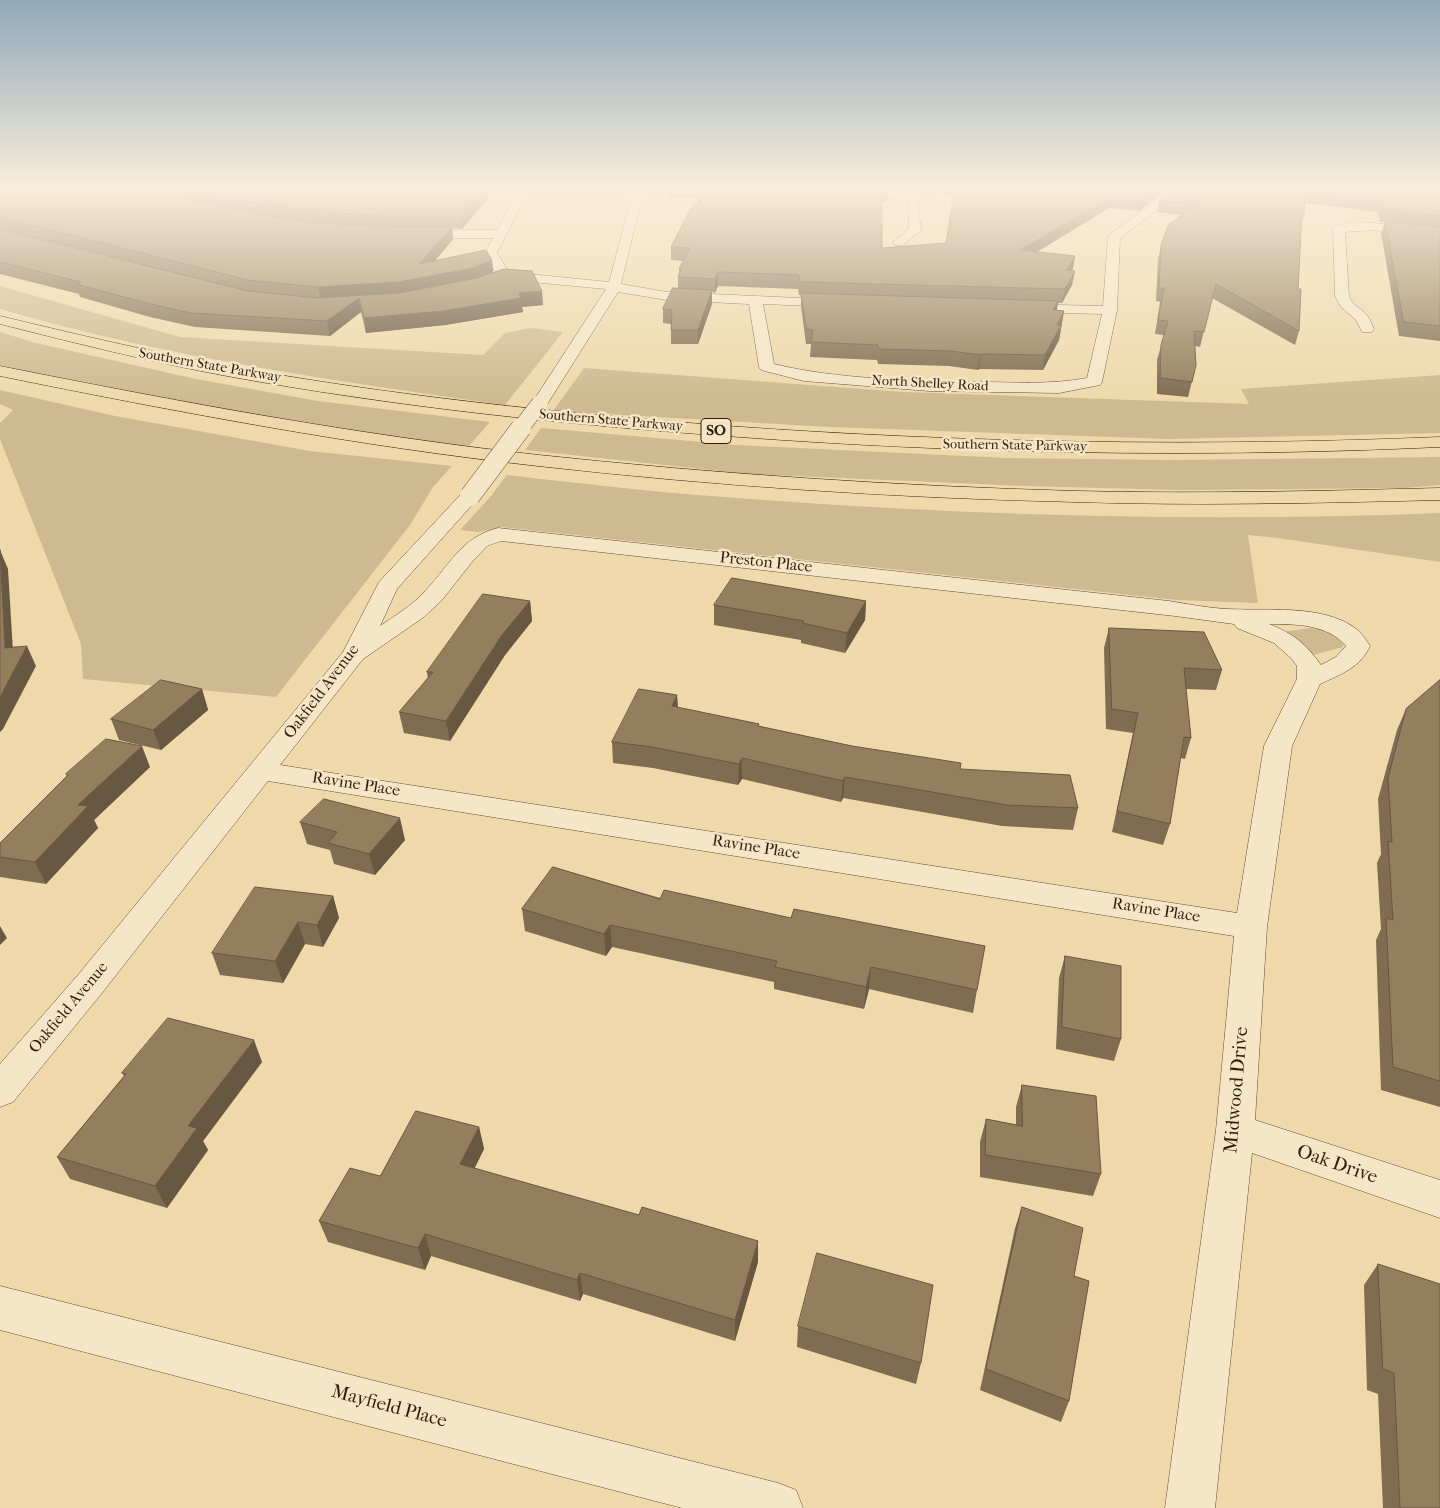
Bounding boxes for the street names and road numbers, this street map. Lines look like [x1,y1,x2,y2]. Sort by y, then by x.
street label: Southern State Parkway [137,345,283,387]
street label: North Shelley Road [871,373,989,395]
street label: Southern State Parkway [538,406,684,436]
road number: SO [701,418,731,444]
street label: Southern State Parkway [943,436,1087,456]
street label: Preston Place [719,549,813,577]
street label: Oakfield Avenue [280,641,364,743]
street label: Ravine Place [311,769,401,801]
street label: Ravine Place [711,832,801,864]
street label: Ravine Place [1111,895,1201,927]
street label: Oakfield Avenue [25,958,113,1058]
street label: Midwood Drive [1220,1026,1254,1154]
street label: Oak Drive [1294,1141,1380,1189]
street label: Mayfield Place [329,1381,449,1433]

